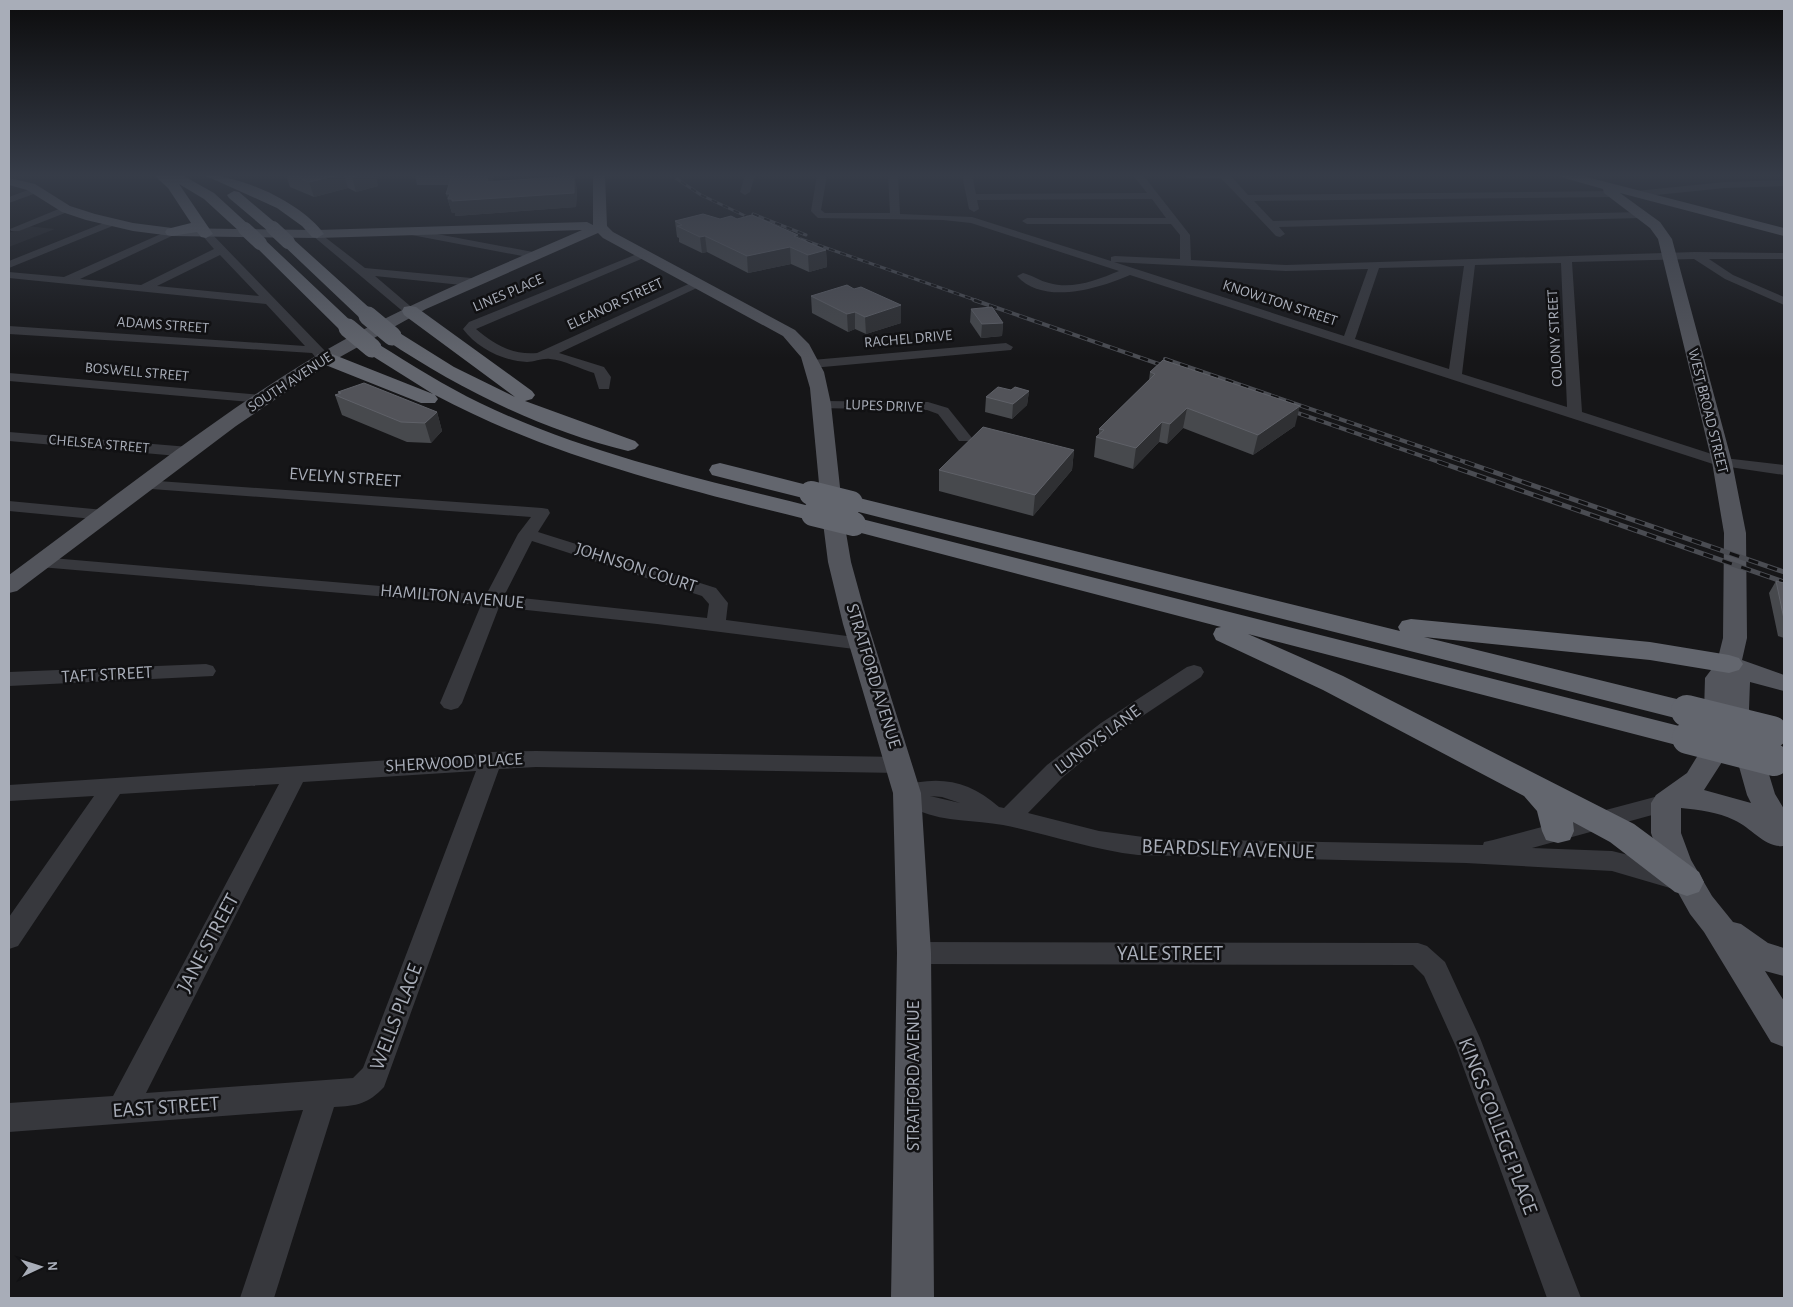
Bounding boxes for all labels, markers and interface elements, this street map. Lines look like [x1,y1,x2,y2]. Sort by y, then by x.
street label: LINES PLACE [471,271,545,315]
street label: ELEANOR STREET [565,275,666,333]
street label: KNOWLTON STREET [1221,277,1340,329]
street label: COLONY STREET [1545,288,1565,387]
street label: ADAMS STREET [116,314,210,336]
street label: RACHEL DRIVE [863,328,953,350]
street label: WEST BROAD STREET [1685,347,1731,476]
street label: SOUTH AVENUE [245,349,335,415]
street label: BOSWELL STREET [84,360,190,384]
street label: LUPES DRIVE [845,397,923,415]
street label: CHELSEA STREET [48,432,151,456]
street label: EVELYN STREET [289,465,402,491]
street label: JOHNSON COURT [573,540,699,596]
street label: HAMILTON AVENUE [379,582,525,612]
street label: STRATFORD AVENUE [842,602,904,751]
street label: TAFT STREET [61,664,153,686]
street label: LUNDYS LANE [1052,702,1144,778]
street label: SHERWOOD PLACE [385,750,523,776]
street label: BEARDSLEY AVENUE [1141,835,1315,863]
street label: JANE STREET [173,890,243,996]
street label: YALE STREET [1117,943,1223,964]
street label: WELLS PLACE [366,961,426,1073]
street label: STRATFORD AVENUE [905,1001,923,1151]
street label: KINGS COLLEGE PLACE [1455,1035,1541,1217]
street label: EAST STREET [112,1093,220,1121]
north arrow [15,1242,65,1292]
text: N [45,1261,59,1272]

